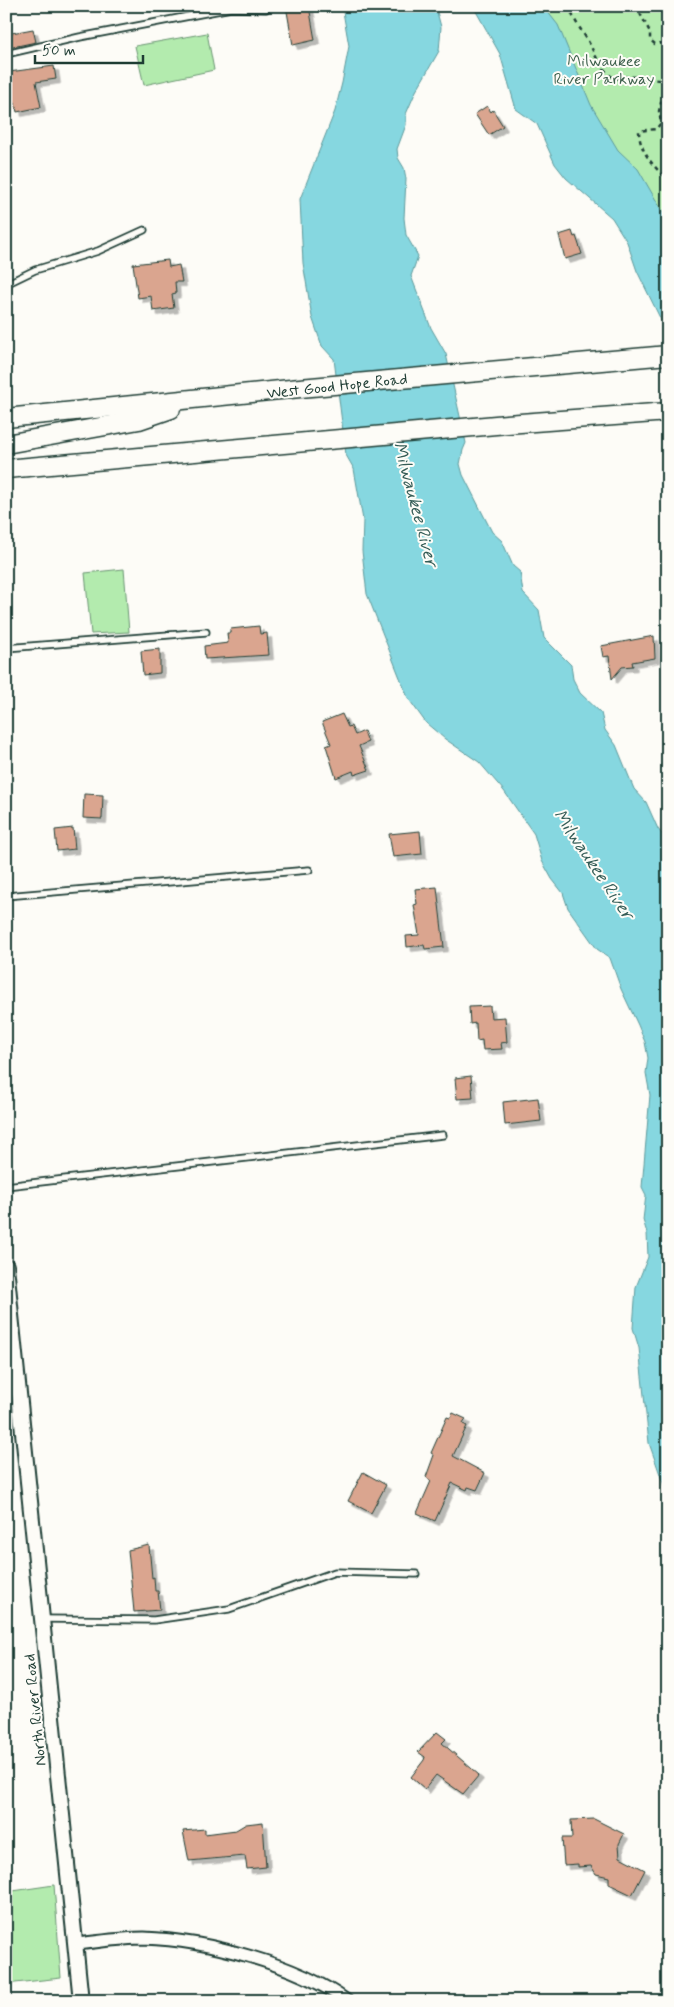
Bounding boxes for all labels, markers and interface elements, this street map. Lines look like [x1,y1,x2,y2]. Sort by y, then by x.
scale bar [35,32,142,64]
text: 50 m [42,41,76,61]
park label: Milwaukee River Parkway [554,51,654,90]
street label: West Good Hope Road [266,369,409,404]
water label: Milwaukee River [387,439,444,572]
water label: Milwaukee River [547,805,640,927]
street label: North River Road [19,1653,52,1767]

